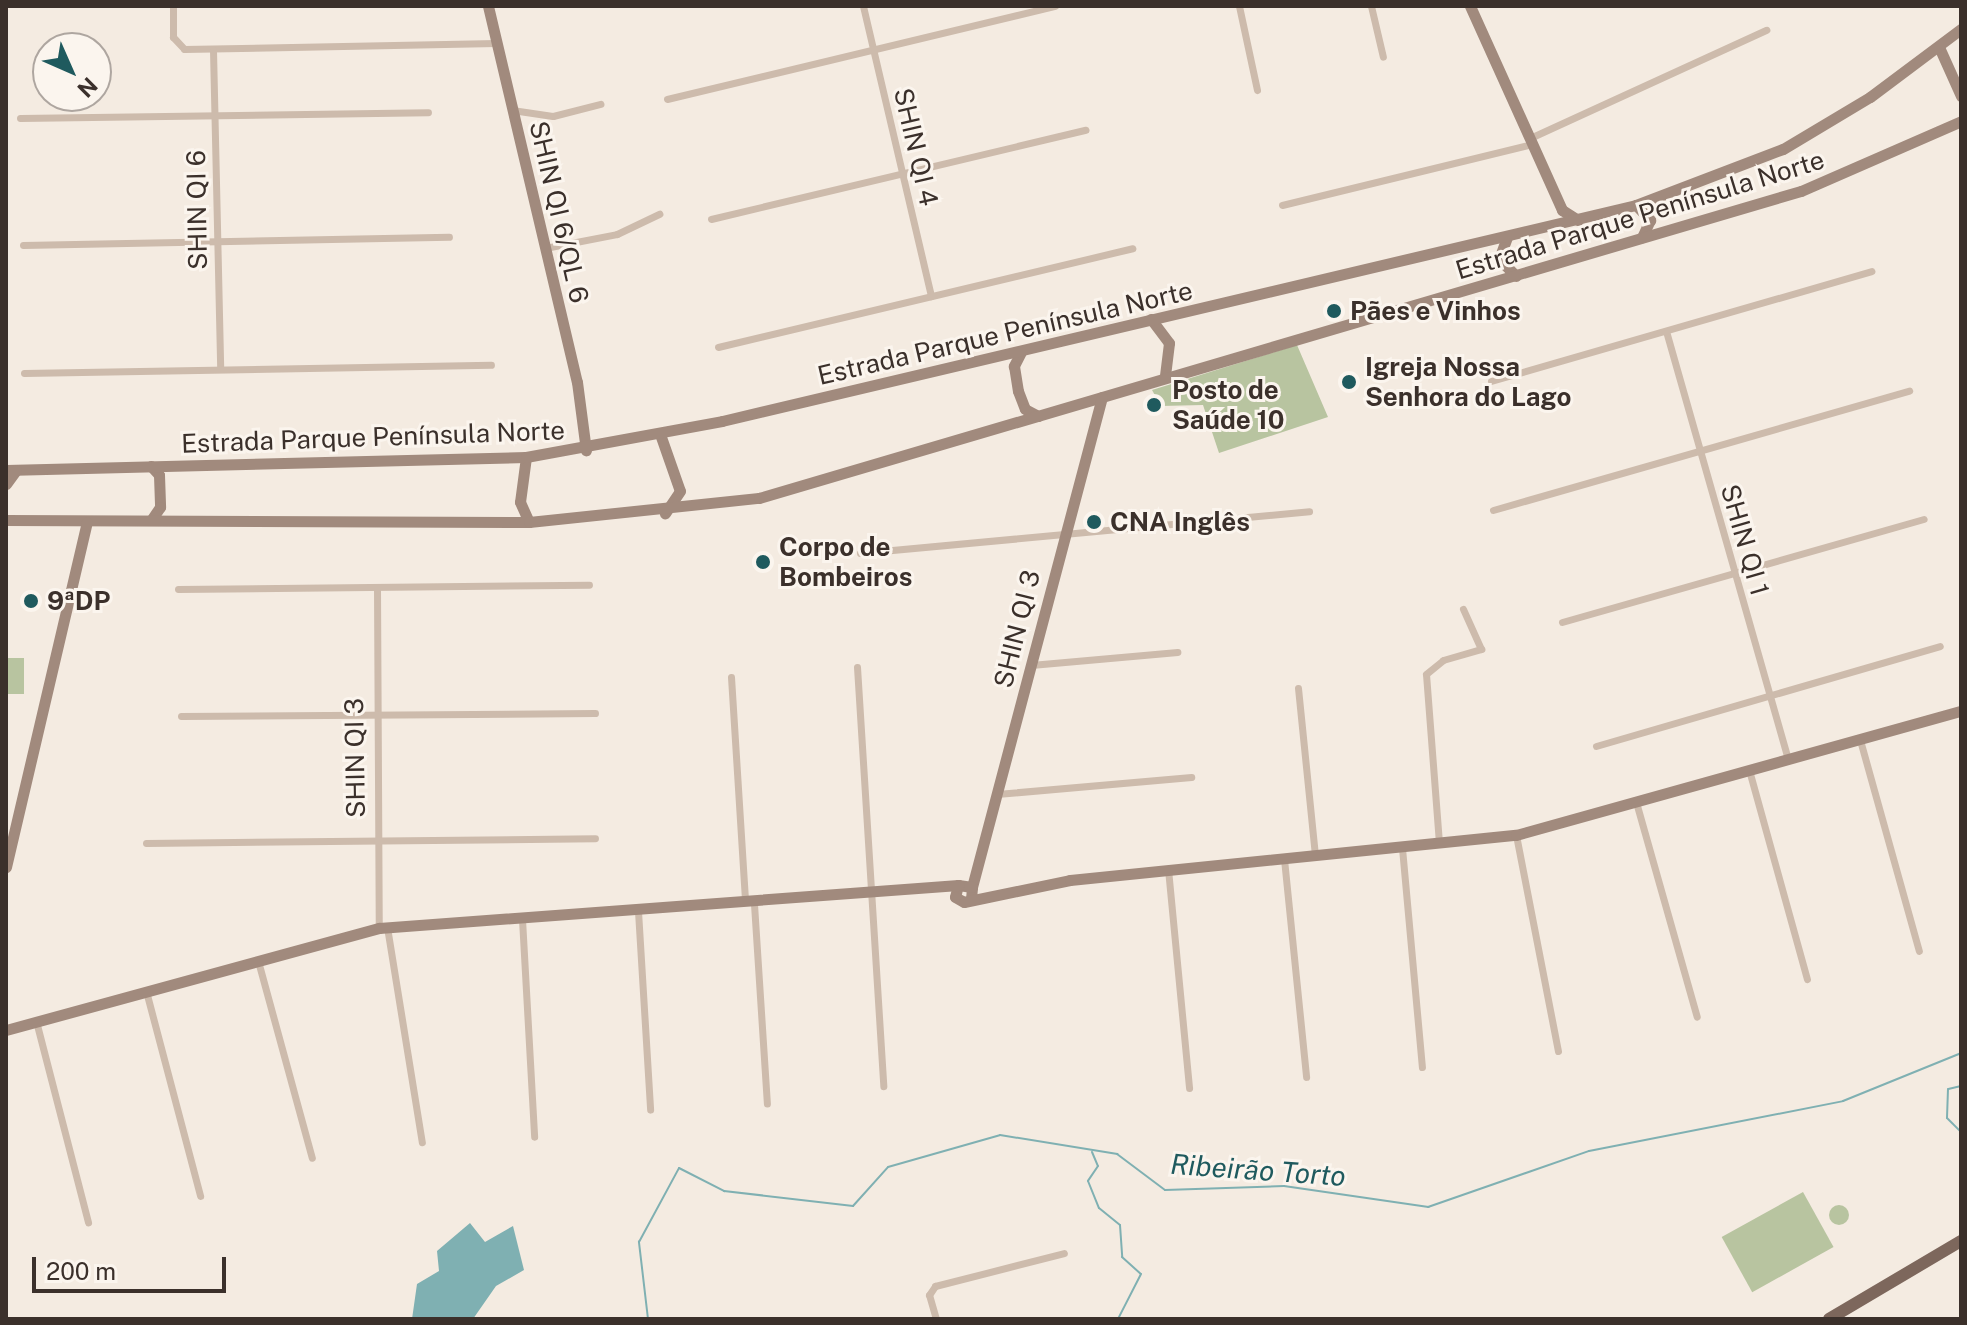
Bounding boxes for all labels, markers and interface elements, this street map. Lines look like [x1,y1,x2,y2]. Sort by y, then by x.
north arrow [32,32,112,112]
text: N [72,72,103,103]
street label: SHIN QI 4 [887,85,945,209]
street label: SHIN QI 6/QL 6 [523,118,595,306]
street label: Estrada Parque Península Norte [1452,144,1828,286]
street label: SHIN QI 6 [180,150,214,270]
street label: Estrada Parque Península Norte [814,275,1196,391]
place label: Pães e Vinhos [1350,295,1521,327]
marker: Pães e Vinhos [1325,302,1343,320]
place label: Igreja Nossa Senhora do Lago [1365,351,1572,412]
marker: Igreja Nossa Senhora do Lago [1340,373,1358,391]
place label: Posto de Saúde 10 [1172,374,1285,436]
marker: Posto de Saúde 10 [1143,394,1165,416]
street label: Estrada Parque Península Norte [181,415,565,459]
street label: SHIN QI 1 [1714,481,1776,599]
place label: CNA Inglês [1110,506,1250,538]
marker: CNA Inglês [1085,513,1103,531]
place label: Corpo de Bombeiros [779,531,912,592]
marker: Corpo de Bombeiros [754,553,772,571]
street label: SHIN QI 3 [987,567,1047,691]
place label: 9ªDP [47,585,110,617]
marker: 9ªDP [22,592,40,610]
street label: SHIN QI 3 [338,698,372,818]
water label: Ribeirão Torto [1169,1147,1347,1193]
scale bar [36,1241,230,1291]
text: 200 m [46,1257,116,1285]

